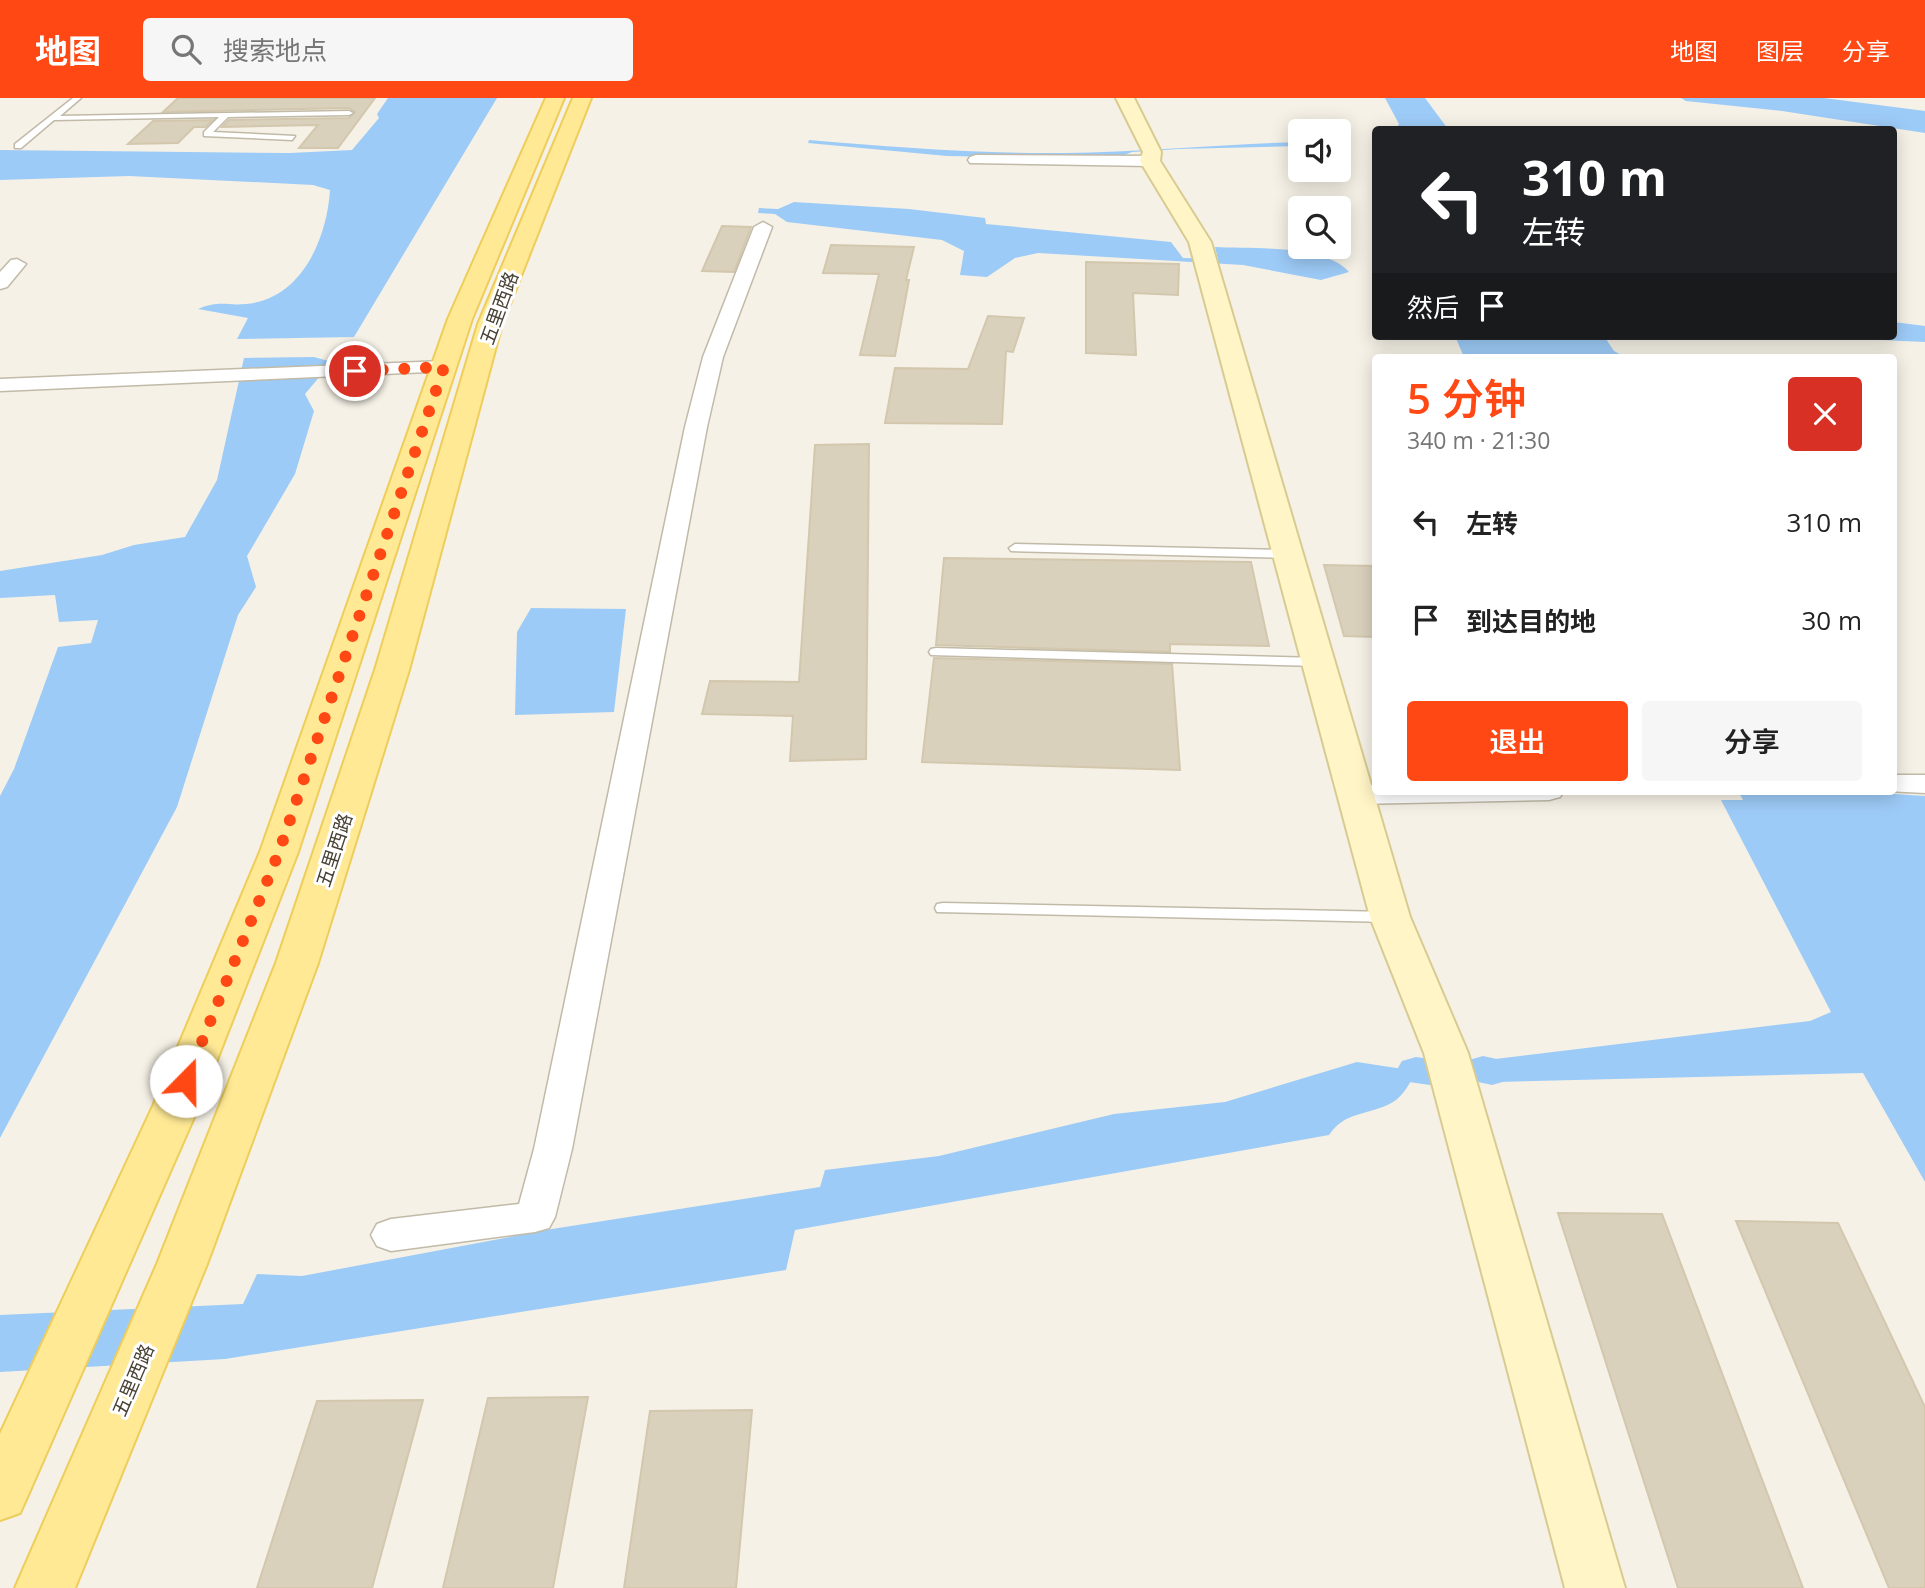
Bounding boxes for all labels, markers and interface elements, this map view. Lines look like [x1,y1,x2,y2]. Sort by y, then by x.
search box [143,18,633,81]
text: 地图 [35,28,101,73]
icon: search [167,30,205,68]
text: 搜索地点 [223,32,327,68]
text: 地图 [1670,34,1718,67]
text: 图层 [1756,34,1804,67]
text: 分享 [1842,34,1890,67]
map controls [1288,119,1351,259]
button: sound [1288,119,1351,182]
text: 310 m [1522,144,1667,210]
icon: left [1407,154,1498,245]
button: search [1288,196,1351,259]
text: 左转 [1522,210,1586,253]
street label: 五里西路 [474,268,524,348]
icon: arrive [1473,287,1511,325]
text: 然后 [1407,289,1459,325]
pin [325,341,385,401]
icon: arrive [336,352,374,390]
text: 5 分钟 [1407,369,1526,426]
button: close [1788,377,1862,451]
text: 340 m · 21:30 [1407,424,1550,456]
icon: left [1407,503,1445,541]
text: 310 m [1787,504,1862,540]
text: 左转 [1466,505,1518,541]
icon: arrive [1407,601,1445,639]
text: 30 m [1801,602,1862,638]
text: 到达目的地 [1466,603,1596,639]
button: 退出 [1407,701,1628,781]
button: 分享 [1642,701,1862,781]
street label: 五里西路 [310,810,358,890]
position arrow [149,1044,223,1118]
street label: 五里西路 [106,1340,160,1420]

